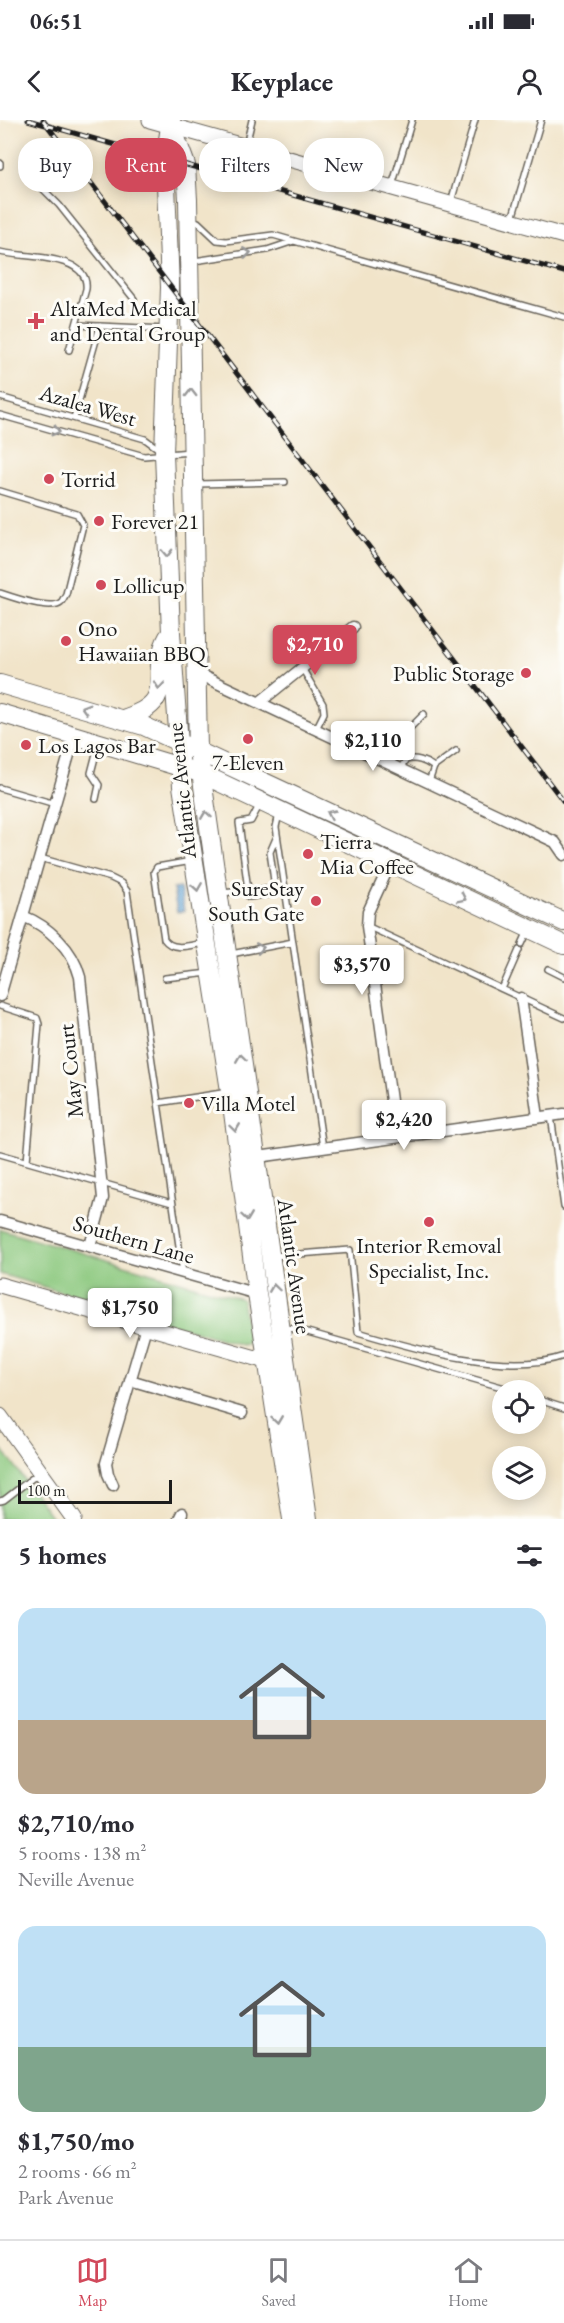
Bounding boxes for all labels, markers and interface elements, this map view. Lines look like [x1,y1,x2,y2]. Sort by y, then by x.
text: 06:51 [30,7,83,36]
text: Keyplace [231,64,333,99]
icon: back [18,65,51,98]
icon: person [513,65,546,98]
chip: Buy [18,138,93,192]
chip: Rent [105,138,187,192]
chip: Filters [199,138,291,192]
chip: New [303,138,384,192]
one-way arrow [242,247,252,260]
place label: AltaMed Medical and Dental Group [49,294,205,348]
marker: AltaMed Medical and Dental Group [27,312,45,330]
street label: Azalea West [35,378,140,433]
one-way arrow [185,388,197,397]
one-way arrow [50,424,61,436]
place label: Torrid [61,465,116,494]
marker: Torrid [42,472,56,486]
place label: Forever 21 [111,507,199,536]
marker: Forever 21 [92,514,106,528]
one-way arrow [161,549,174,558]
place label: Lollicup [113,571,184,600]
marker: Lollicup [94,578,108,592]
place label: Ono Hawaiian BBQ [78,614,209,668]
pin: $2,710 [266,625,364,676]
text: $2,710 [287,631,343,657]
marker: Ono Hawaiian BBQ [59,634,73,648]
place label: Public Storage [393,659,514,688]
marker: Public Storage [519,666,533,680]
one-way arrow [153,681,166,690]
one-way arrow [80,703,91,715]
street label: Atlantic Avenue [160,721,203,861]
pin: $2,110 [324,721,422,772]
text: $2,110 [345,727,401,753]
place label: Los Lagos Bar [38,731,157,760]
marker: 7-Eleven [241,732,255,746]
marker: Los Lagos Bar [19,738,33,752]
place label: 7-Eleven [212,748,284,777]
one-way arrow [327,809,338,821]
one-way arrow [200,810,212,819]
place label: Tierra Mia Coffee [320,827,414,881]
marker: Tierra Mia Coffee [301,847,315,861]
place label: SureStay South Gate [208,874,304,928]
one-way arrow [190,882,203,892]
one-way arrow [455,891,466,902]
marker: SureStay South Gate [309,894,323,908]
one-way arrow [254,942,264,955]
pin: $3,570 [313,945,411,996]
text: $3,570 [334,951,390,977]
street label: May Court [51,1022,90,1119]
one-way arrow [236,1053,248,1062]
place label: Villa Motel [201,1089,296,1118]
marker: Villa Motel [182,1096,196,1110]
pin: $2,420 [355,1100,453,1151]
text: $2,420 [376,1106,432,1132]
one-way arrow [228,1124,240,1133]
street label: Atlantic Avenue [271,1195,318,1336]
street label: Southern Lane [70,1208,198,1271]
one-way arrow [240,1213,253,1222]
marker: Interior Removal Specialist, Inc. [422,1215,436,1229]
place label: Interior Removal Specialist, Inc. [356,1231,502,1285]
one-way arrow [269,1283,281,1293]
pin: $1,750 [81,1288,179,1339]
text: $1,750 [102,1294,158,1320]
map controls [492,1380,546,1500]
button: locate [492,1380,546,1434]
one-way arrow [270,1414,283,1424]
button: layers [492,1446,546,1500]
scale bar [18,1477,172,1504]
text: 100 m [27,1480,66,1501]
text: 5 homes [18,1538,107,1572]
icon: filters [513,1539,546,1572]
icon: home [228,1647,336,1755]
text: $2,710/mo [18,1806,134,1840]
text: 5 rooms · 138 m² [18,1840,146,1866]
text: Neville Avenue [18,1866,134,1892]
icon: home [228,1965,336,2073]
text: $1,750/mo [18,2124,134,2158]
text: 2 rooms · 66 m² [18,2158,137,2184]
text: Park Avenue [18,2184,113,2210]
tab: Map [76,2254,109,2311]
tab: Saved [262,2254,296,2311]
tab: Home [448,2254,488,2311]

